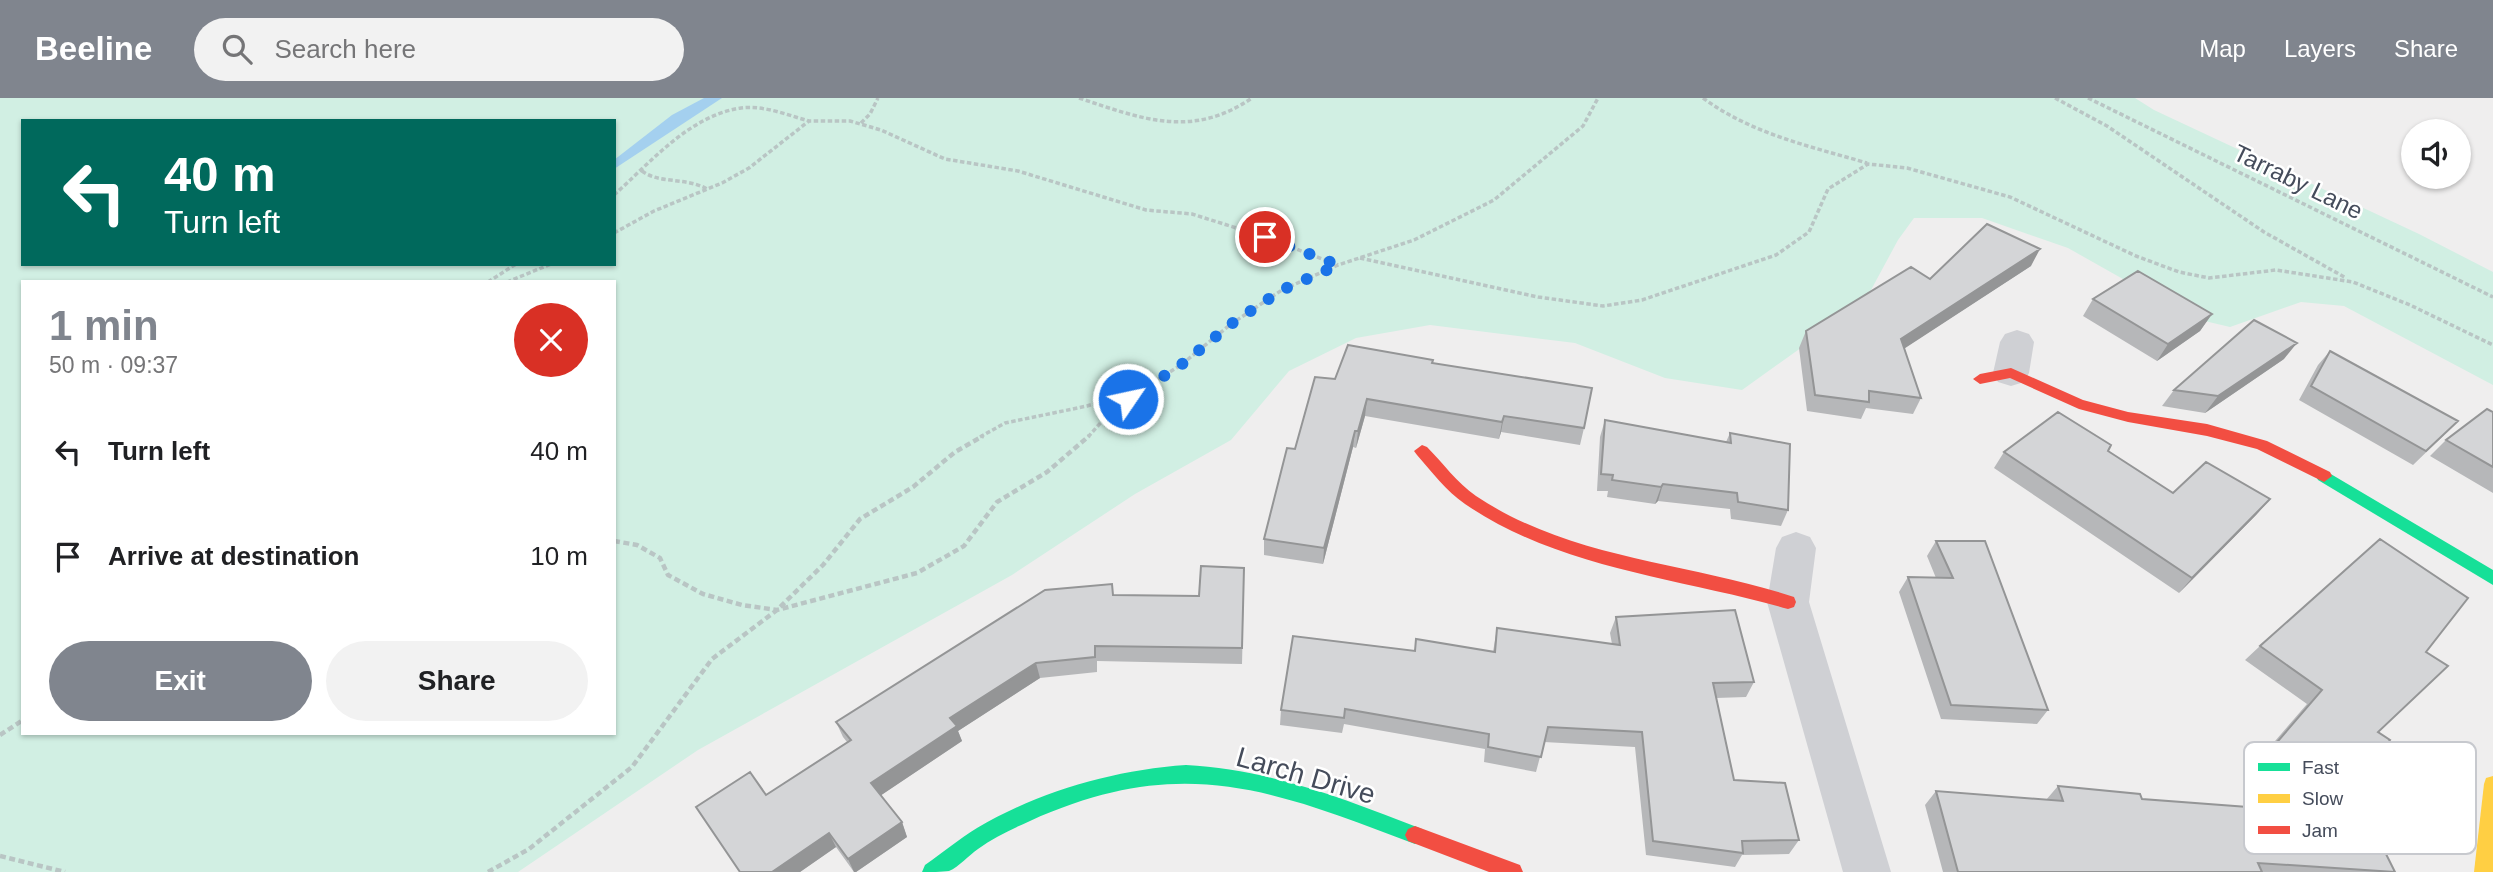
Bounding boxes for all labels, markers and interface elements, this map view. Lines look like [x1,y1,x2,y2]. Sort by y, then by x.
search box [194,18,684,81]
text: Beeline [35,30,152,67]
icon: search [218,30,256,68]
text: Search here [274,34,416,64]
text: Map [2199,35,2246,62]
text: Layers [2284,35,2356,62]
text: Share [2394,35,2458,62]
map controls [2401,119,2471,189]
button: sound [2401,119,2471,189]
street label: Tarraby Lane [2229,139,2367,224]
icon: left [49,147,140,238]
text: 40 m [164,147,276,201]
text: Turn left [164,204,280,240]
pin [1235,207,1295,267]
icon: arrive [1246,218,1284,256]
text: 1 min [49,302,159,349]
button: close [514,303,588,377]
text: 50 m · 09:37 [49,352,178,378]
position arrow [1091,362,1165,436]
icon: left [49,433,87,471]
text: Turn left [108,436,210,466]
text: 40 m [530,436,588,466]
icon: arrive [49,538,87,576]
text: Arrive at destination [108,541,359,571]
text: 10 m [530,541,588,571]
button: Exit [49,641,312,721]
button: Share [326,641,588,721]
street label: Larch Drive [1233,741,1379,810]
legend [2244,742,2476,854]
text: Fast [2302,757,2340,778]
text: Slow [2302,788,2343,809]
text: Jam [2302,820,2338,841]

